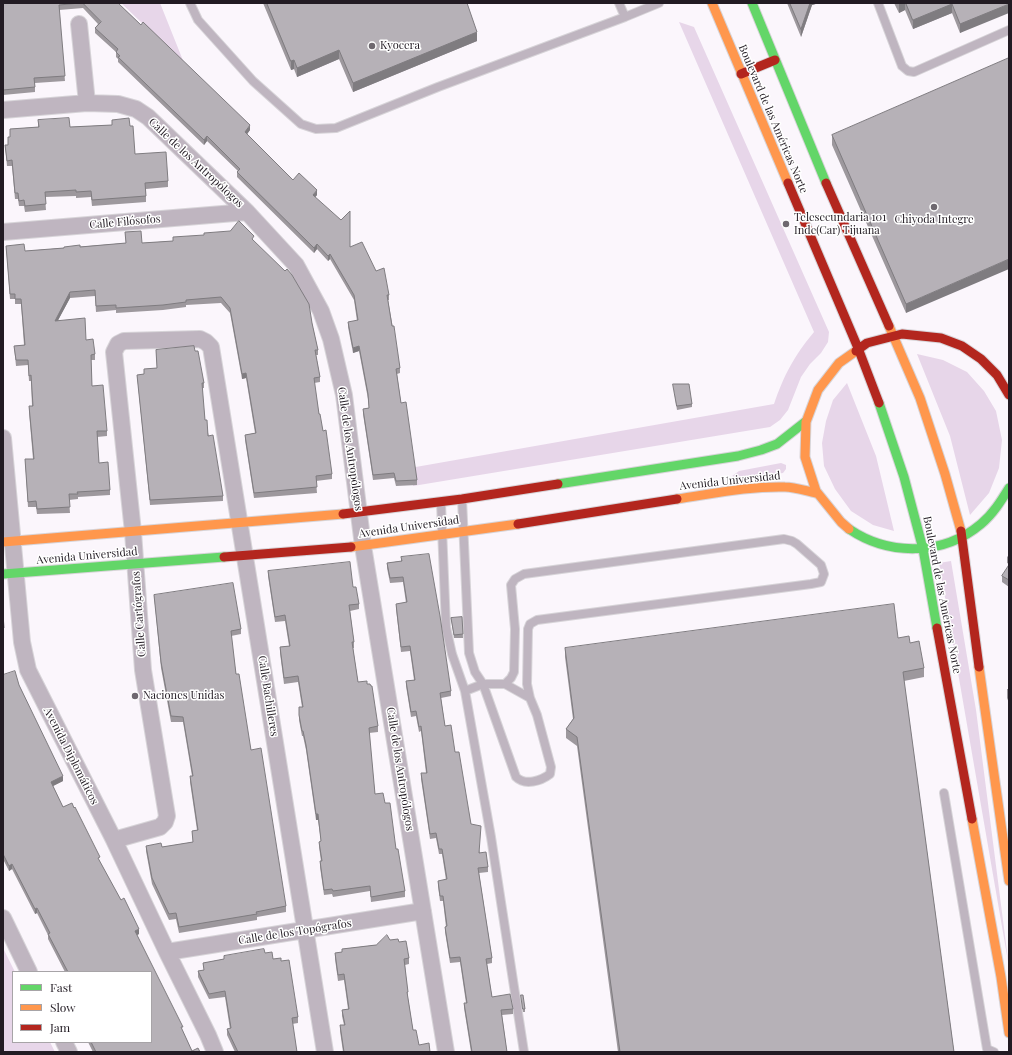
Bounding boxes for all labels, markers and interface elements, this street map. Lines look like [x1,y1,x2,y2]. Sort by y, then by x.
place label: Kyocera [380,39,420,53]
marker: Kyocera [367,41,377,51]
street label: Boulevard de las Américas Norte [736,43,810,195]
street label: Calle de los Antropólogos [146,116,246,210]
marker: Chiyoda Integre [929,202,939,212]
place label: Telesecundaria 101 Inde(Car) Tijuana [794,211,886,237]
street label: Calle Filósofos [89,212,161,232]
place label: Chiyoda Integre [894,213,974,227]
marker: Telesecundaria 101 Inde(Car) Tijuana [781,219,791,229]
street label: Calle de los Antropólogos [335,386,365,512]
street label: Avenida Universidad [679,469,781,493]
street label: Avenida Universidad [358,513,460,541]
street label: Boulevard de las Américas Norte [920,515,964,675]
street label: Avenida Universidad [36,545,138,567]
street label: Calle Cartógrafos [129,571,149,657]
street label: Calle Bachilleres [255,655,281,737]
place label: Naciones Unidas [143,689,224,703]
marker: Naciones Unidas [130,691,140,701]
street label: Avenida Diplomáticos [41,705,101,807]
street label: Calle de los Antropólogos [384,706,416,832]
street label: Calle de los Topógrafos [237,917,353,947]
legend [12,971,152,1043]
text: Fast [50,979,72,995]
text: Slow [50,999,76,1015]
text: Jam [50,1019,70,1035]

